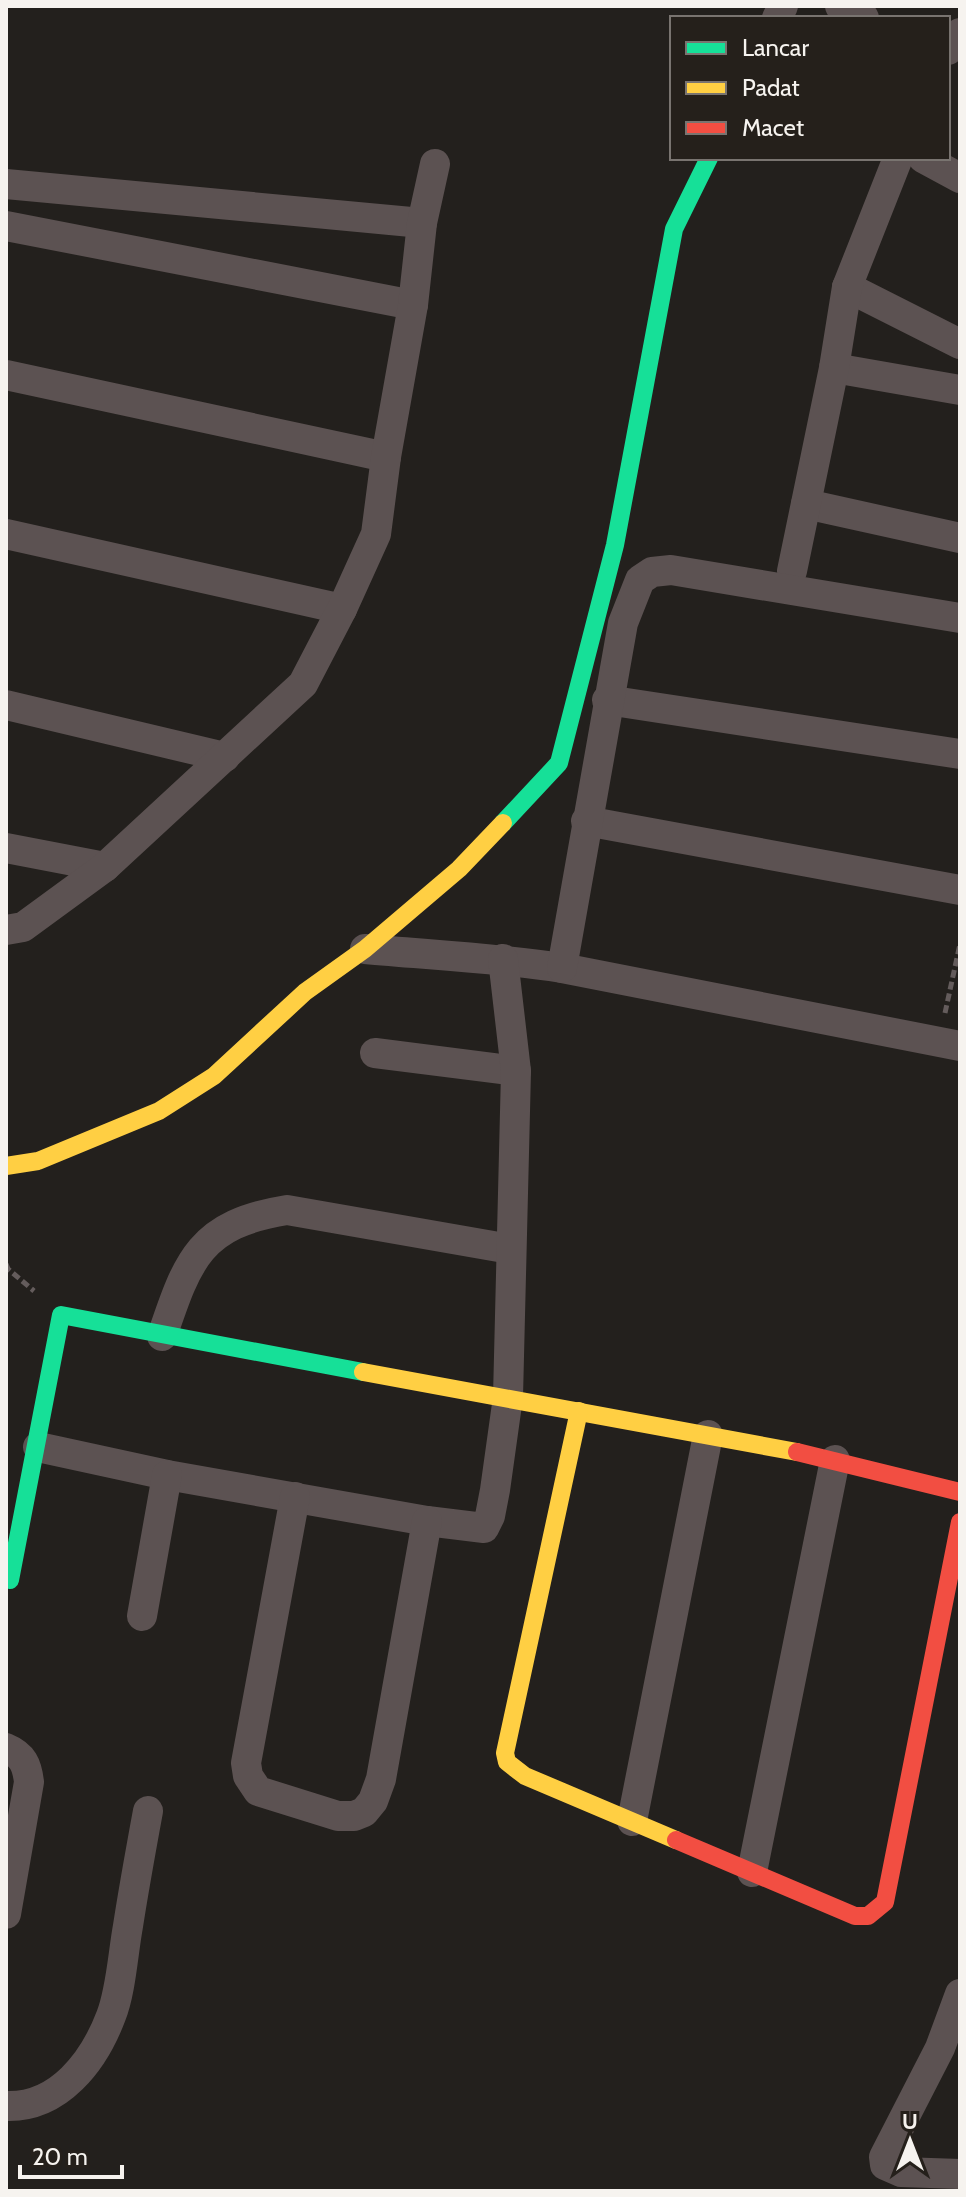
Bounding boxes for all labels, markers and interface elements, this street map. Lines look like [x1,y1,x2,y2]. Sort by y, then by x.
legend [670,16,950,160]
text: Lancar [742,33,809,62]
text: Padat [742,73,800,102]
text: Macet [742,113,804,142]
north arrow [870,2101,950,2181]
text: U [902,2108,918,2135]
scale bar [20,2129,122,2179]
text: 20 m [32,2142,88,2171]

